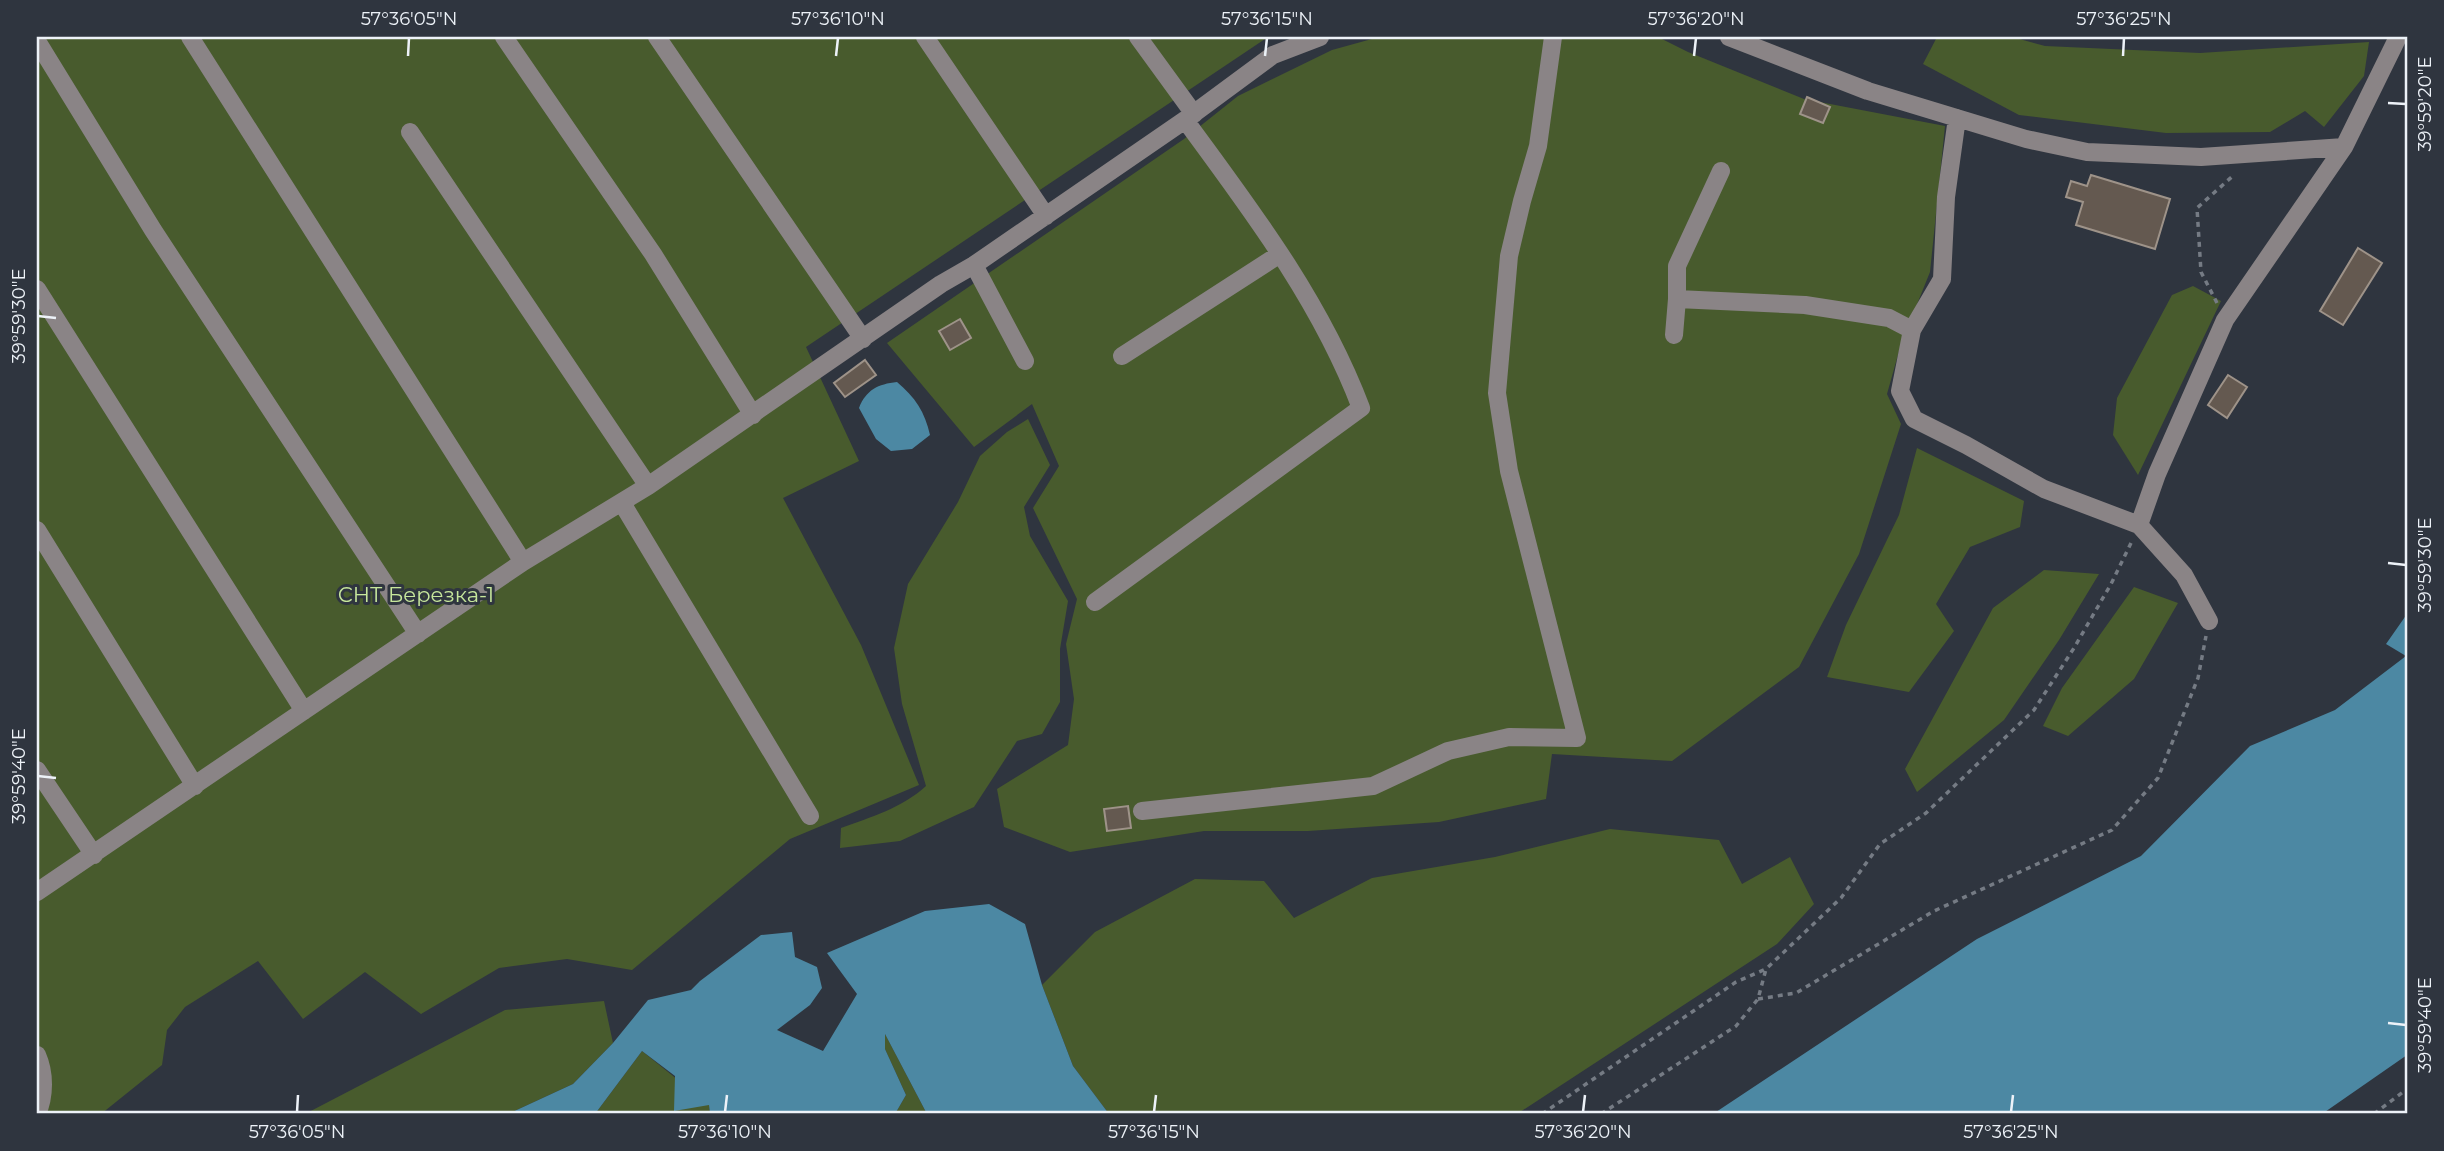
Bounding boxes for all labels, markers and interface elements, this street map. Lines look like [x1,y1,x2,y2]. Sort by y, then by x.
text: 57°36'05"N [361,8,457,30]
text: 57°36'10"N [791,8,885,30]
text: 57°36'15"N [1221,8,1313,30]
text: 57°36'20"N [1647,8,1745,30]
text: 57°36'25"N [2076,8,2172,30]
text: 39°59'20"E [2414,56,2436,152]
text: 39°59'30"E [8,268,30,364]
text: 39°59'30"E [2414,517,2436,613]
park label: СНТ Березка-1 [338,582,494,607]
text: 39°59'40"E [8,728,30,824]
text: 39°59'40"E [2414,977,2436,1073]
text: 57°36'05"N [249,1121,345,1143]
text: 57°36'10"N [678,1121,772,1143]
text: 57°36'15"N [1108,1121,1200,1143]
text: 57°36'20"N [1534,1121,1632,1143]
text: 57°36'25"N [1963,1121,2059,1143]

